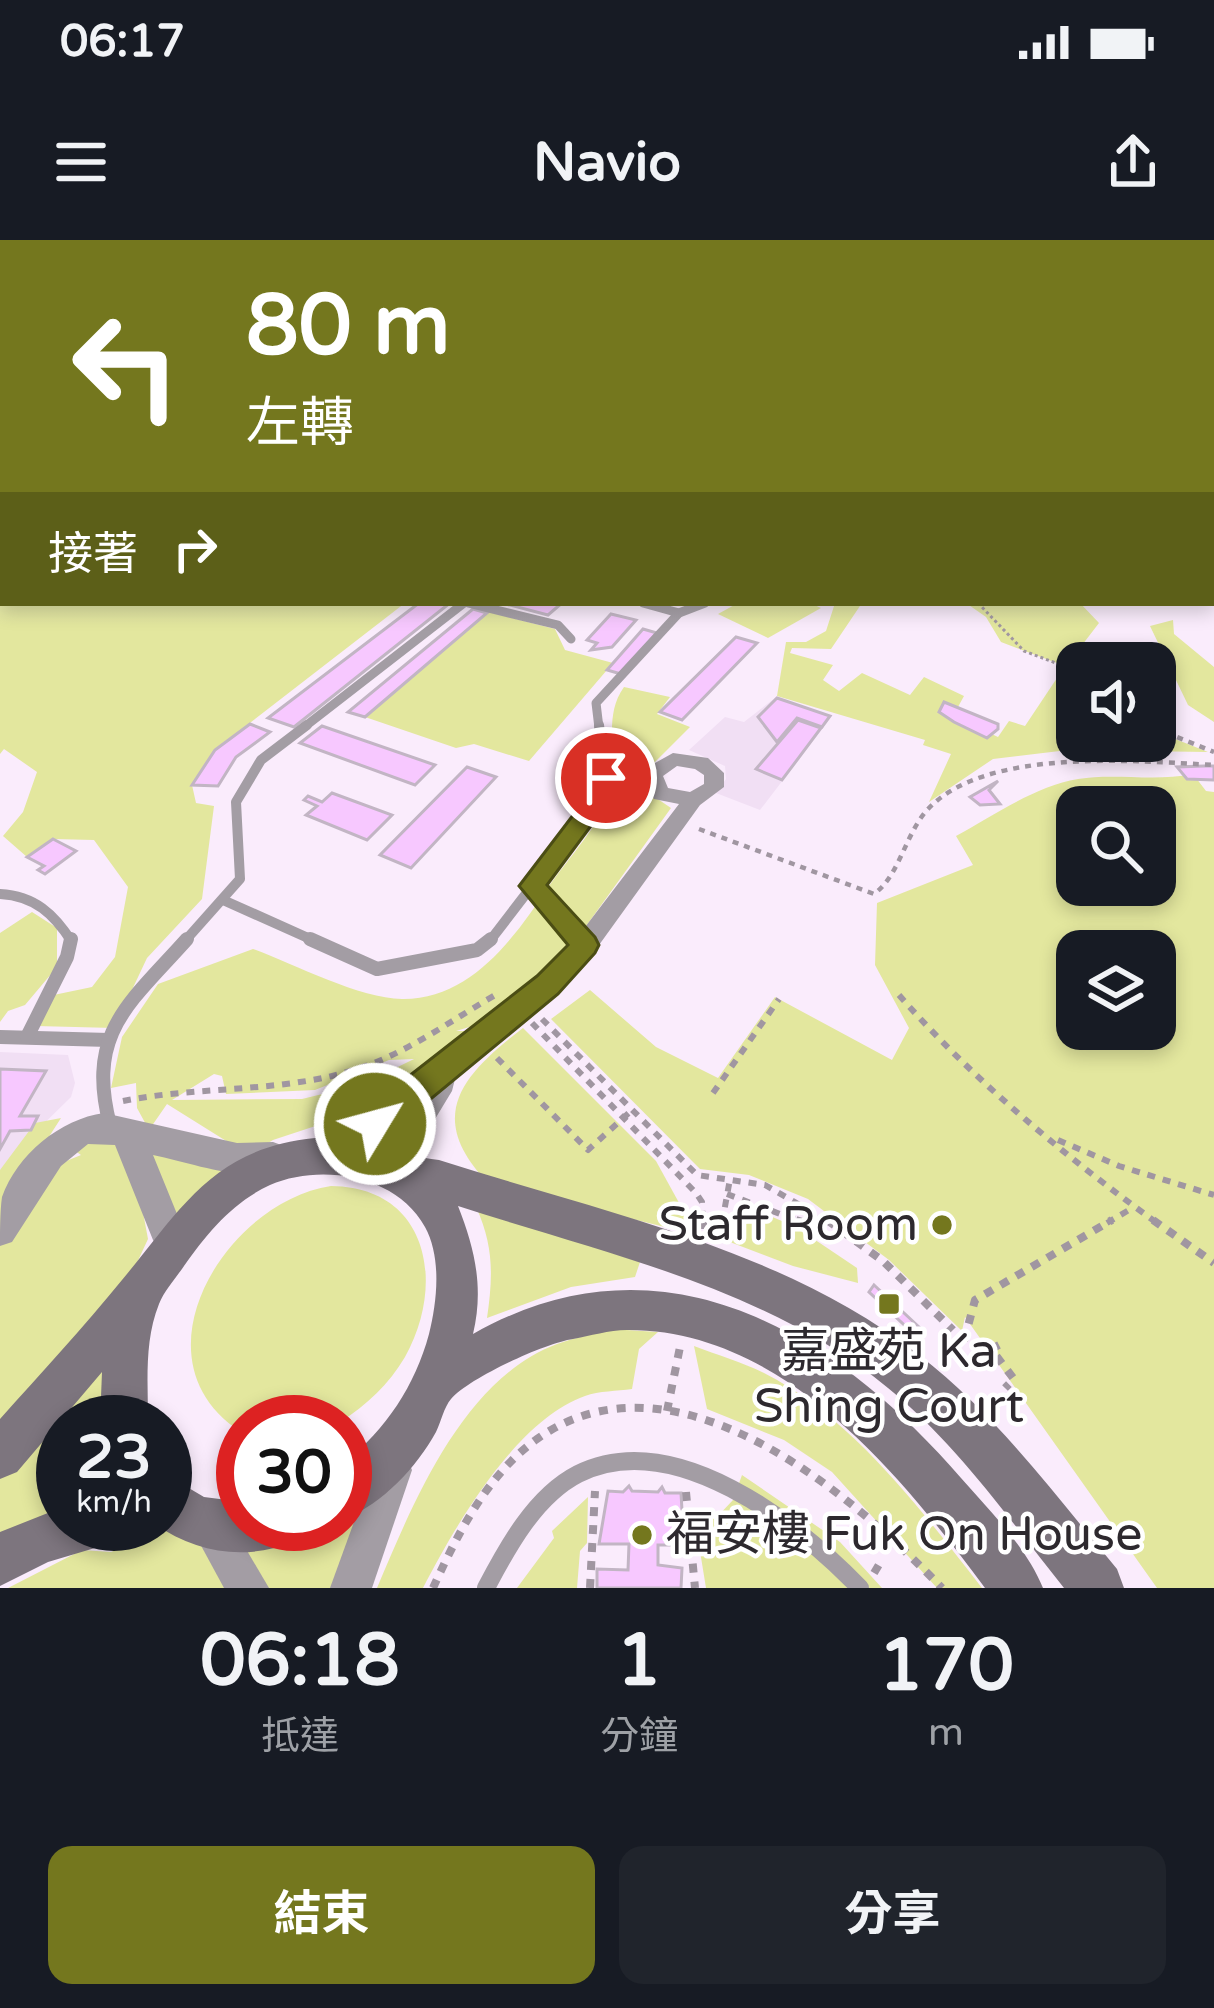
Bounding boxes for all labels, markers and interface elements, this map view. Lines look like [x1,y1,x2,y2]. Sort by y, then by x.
text: 06:17 [60,15,185,69]
icon: menu [48,129,114,195]
icon: share [1100,129,1166,195]
text: Navio [533,130,681,195]
text: 80 m [246,276,450,377]
icon: left [48,288,204,444]
text: 左轉 [246,391,354,456]
icon: right [162,516,228,582]
text: 接著 [48,528,138,582]
map controls [1056,642,1176,1050]
button: sound [1056,642,1176,762]
pin [555,727,657,829]
icon: arrive [573,745,639,811]
button: search [1056,786,1176,906]
button: layers [1056,930,1176,1050]
position arrow [312,1061,438,1187]
place label: Staff Room [659,1196,918,1254]
marker: Staff Room [929,1212,955,1238]
marker: 嘉盛苑 Ka Shing Court [876,1291,902,1317]
place label: 嘉盛苑 Ka Shing Court [754,1323,1024,1436]
speed limit sign: 30 [216,1395,372,1551]
text: 23 [76,1422,152,1494]
text: km/h [76,1484,152,1521]
place label: 福安樓 Fuk On House [666,1506,1142,1564]
marker: 福安樓 Fuk On House [629,1522,655,1548]
text: 06:18 [200,1618,400,1705]
text: 1 [616,1618,662,1705]
text: 170 [878,1623,1014,1710]
text: m [928,1709,964,1756]
text: 抵達 [261,1713,339,1760]
text: 分鐘 [600,1713,678,1760]
button: 結束 [48,1846,595,1984]
button: 分享 [619,1846,1166,1984]

